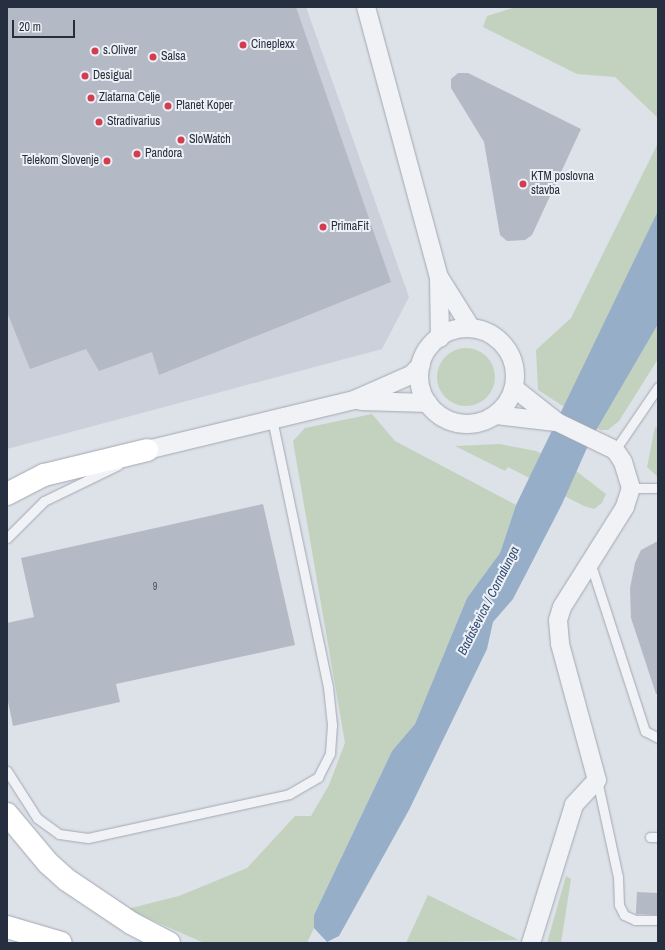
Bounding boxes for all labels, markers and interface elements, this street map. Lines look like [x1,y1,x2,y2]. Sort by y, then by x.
scale bar [14,12,77,38]
text: 20 m [19,19,41,35]
place label: Cineplexx [251,38,295,52]
marker: Cineplexx [238,40,248,50]
place label: s.Oliver [103,44,137,58]
marker: s.Oliver [90,46,100,56]
place label: Salsa [161,50,186,64]
marker: Salsa [148,52,158,62]
place label: Desigual [93,69,132,83]
marker: Desigual [80,71,90,81]
place label: Zlatarna Celje [99,91,160,105]
marker: Zlatarna Celje [86,93,96,103]
place label: Planet Koper [176,99,233,113]
marker: Planet Koper [163,101,173,111]
place label: Stradivarius [107,115,160,129]
marker: Stradivarius [94,117,104,127]
place label: SloWatch [189,133,231,147]
marker: SloWatch [176,135,186,145]
place label: Pandora [145,147,182,161]
marker: Pandora [132,149,142,159]
place label: Telekom Slovenje [22,154,99,168]
marker: Telekom Slovenje [102,156,112,166]
place label: KTM poslovna stavba [531,170,594,198]
marker: KTM poslovna stavba [518,179,528,189]
place label: PrimaFit [331,220,369,234]
marker: PrimaFit [318,222,328,232]
water label: Badaševica / Cornalunga [455,544,523,658]
house number: 9 [153,581,157,593]

